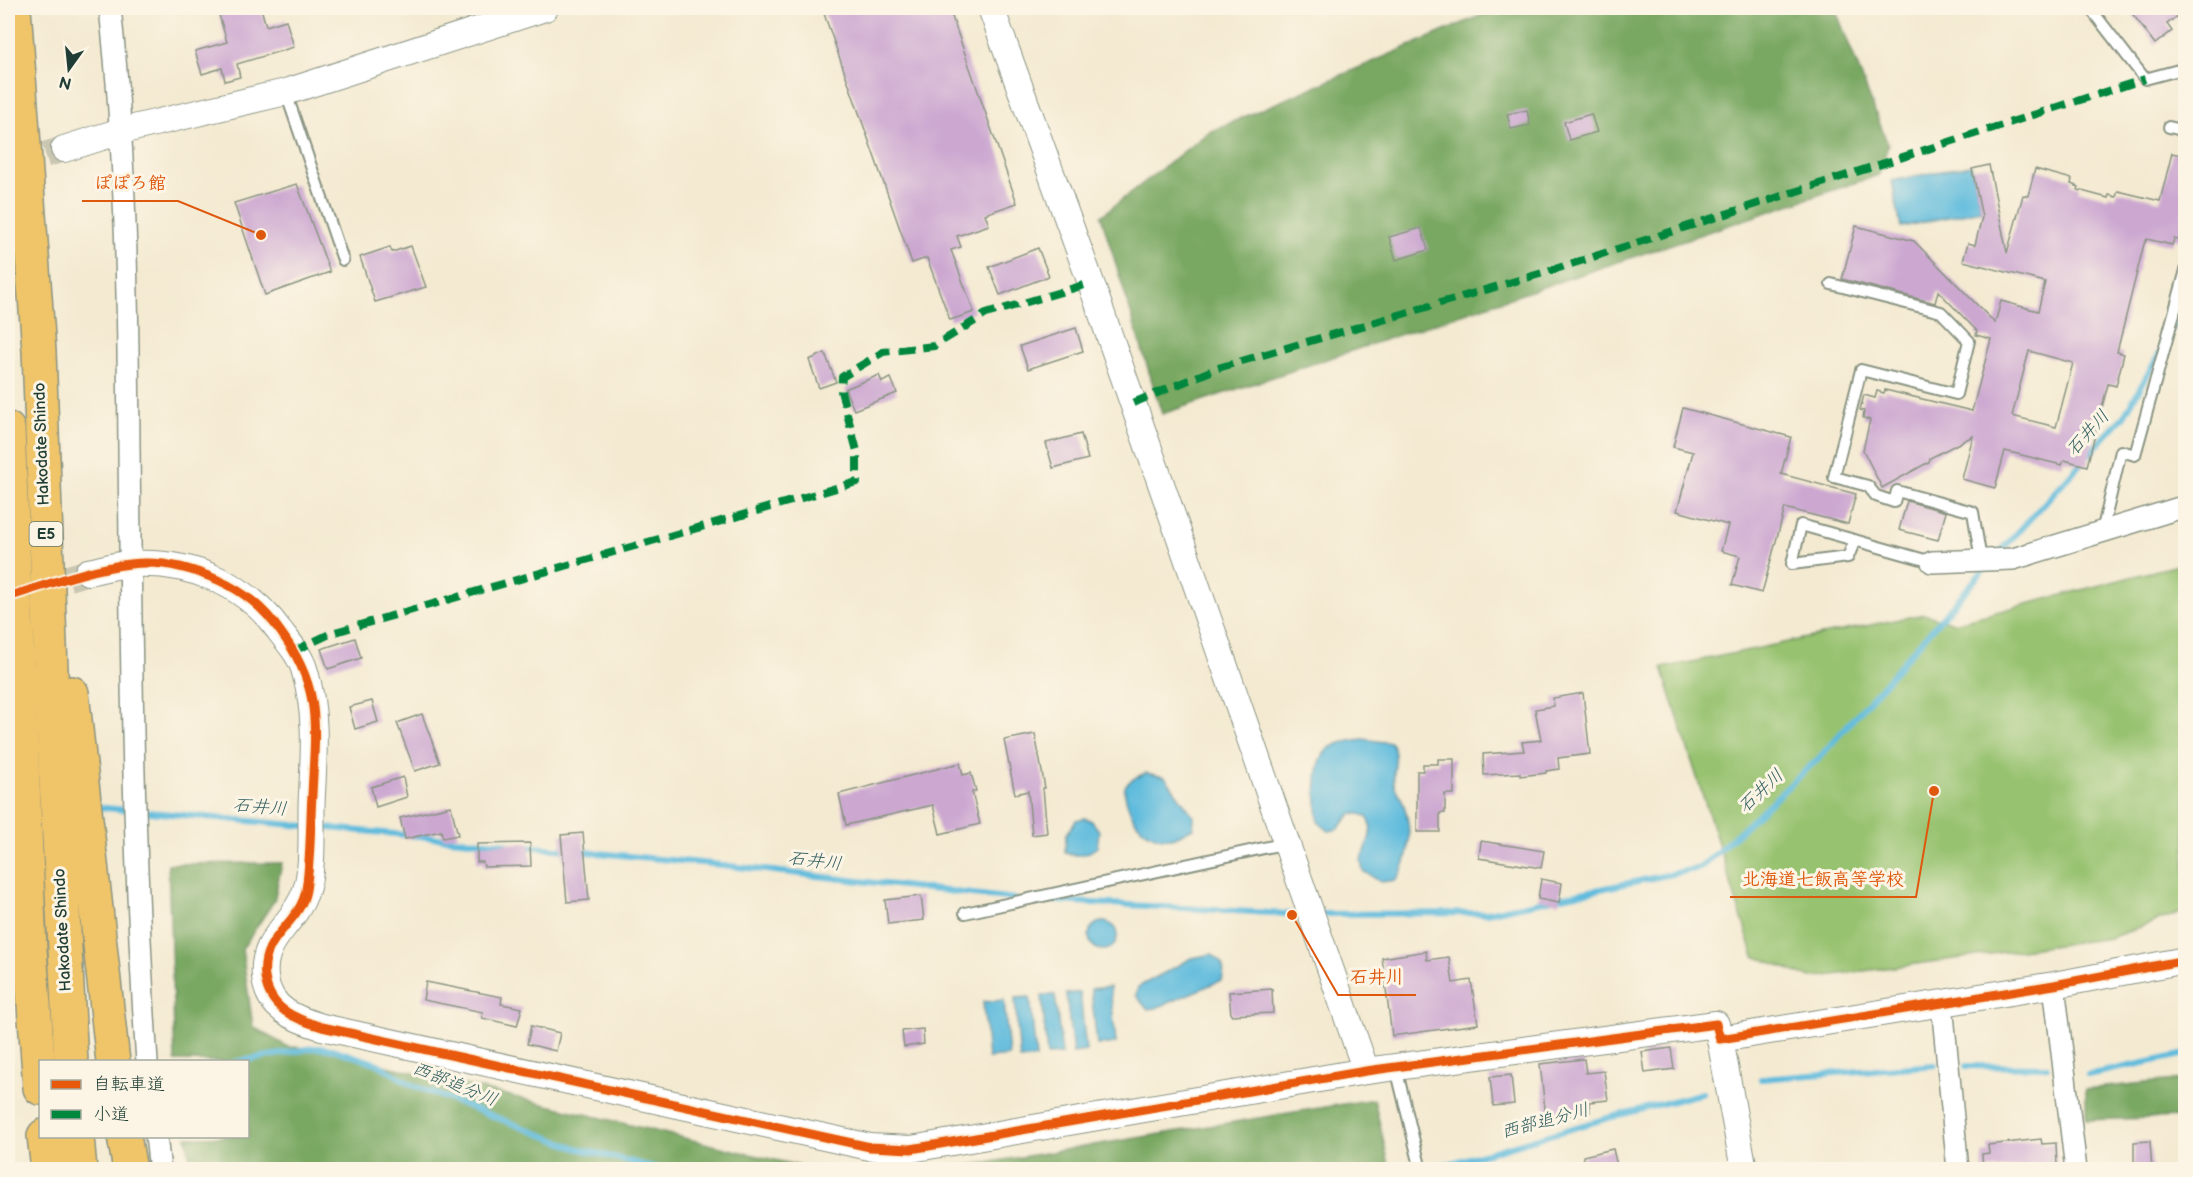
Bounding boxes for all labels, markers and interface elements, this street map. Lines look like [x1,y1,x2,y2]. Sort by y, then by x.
north arrow [39,39,99,99]
text: N [57,71,74,93]
callout: ぽぽろ館 [82,165,178,201]
text: ぽぽろ館 [94,173,166,194]
street label: Hakodate Shindo [30,382,54,506]
water label: 石井川 [2062,406,2114,460]
road number: E5 [30,522,63,546]
water label: 石井川 [1734,765,1788,817]
water label: 石井川 [232,794,288,820]
water label: 石井川 [787,847,843,875]
callout: 北海道七飯高等学校 [1730,861,1916,897]
street label: Hakodate Shindo [50,868,76,992]
text: 北海道七飯高等学校 [1742,869,1904,890]
callout: 石井川 [1338,959,1416,995]
text: 石井川 [1350,967,1404,988]
water label: 西部追分川 [409,1057,501,1111]
legend [39,1060,249,1138]
text: 自転車道 [93,1074,165,1095]
water label: 西部追分川 [1499,1099,1591,1143]
text: 小道 [93,1104,129,1125]

